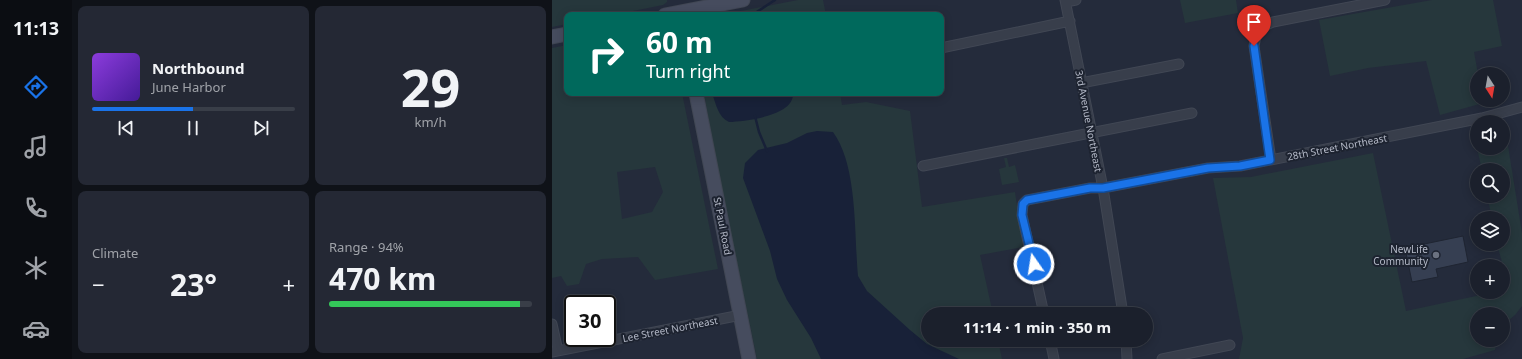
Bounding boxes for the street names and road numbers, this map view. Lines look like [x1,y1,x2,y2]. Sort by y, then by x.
street label: 3rd Avenue Northeast [1072,69,1106,173]
street label: 28th Street Northeast [1286,130,1389,164]
street label: St Paul Road [711,196,735,256]
street label: Lee Street Northeast [621,313,719,345]

